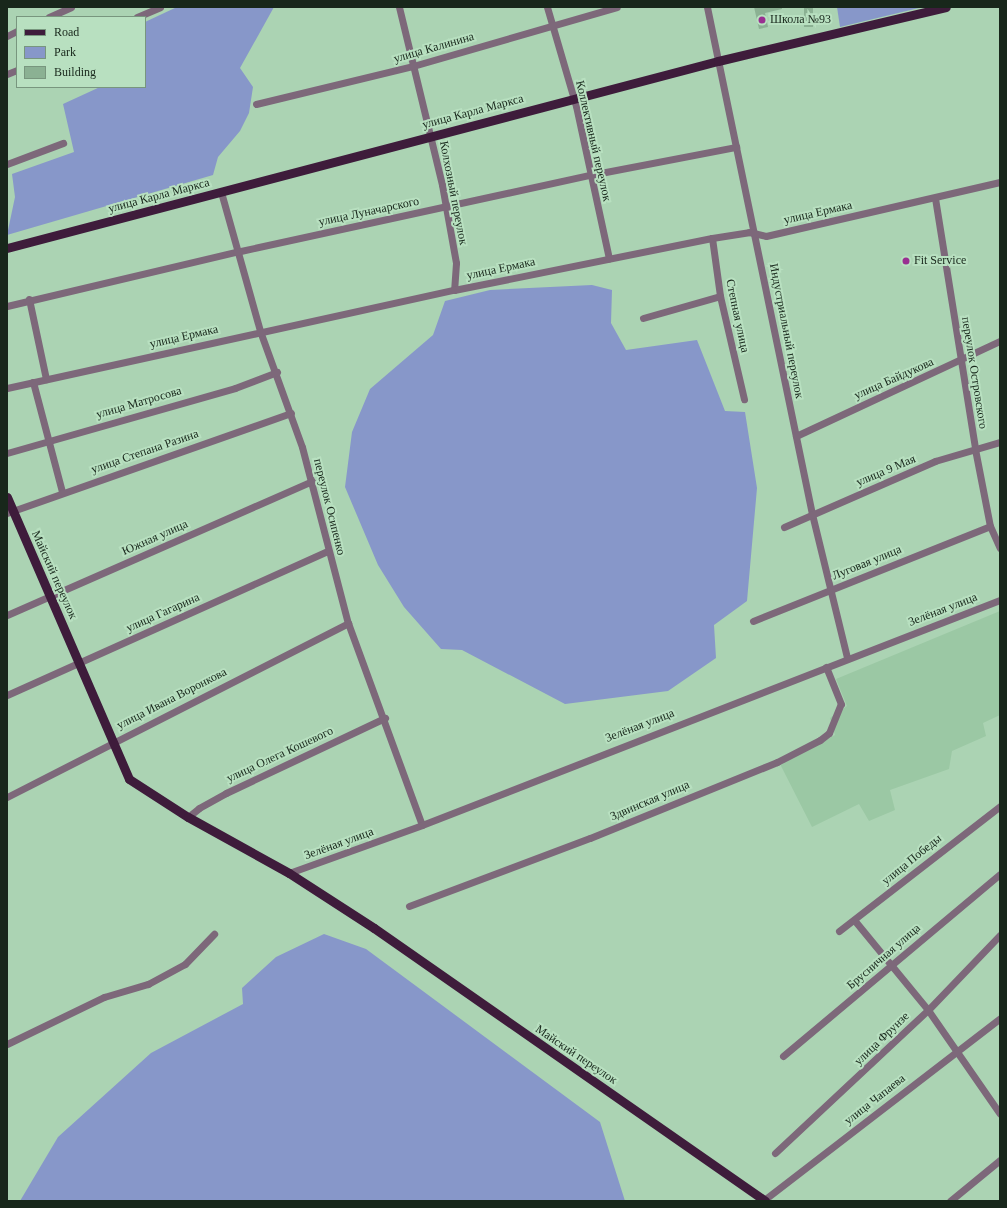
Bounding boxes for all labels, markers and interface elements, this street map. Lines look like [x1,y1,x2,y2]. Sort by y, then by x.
place label: Школа №93 [770,13,831,27]
marker: Школа №93 [757,15,767,25]
legend [16,16,146,88]
text: Road [54,25,79,39]
street label: улица Калинина [392,30,476,66]
text: Park [54,45,76,59]
text: Building [54,65,96,79]
street label: Коллективный переулок [572,79,614,203]
street label: улица Карла Маркса [421,92,525,132]
street label: Колхозный переулок [436,140,470,246]
street label: улица Карла Маркса [107,176,211,216]
street label: улица Луначарского [317,194,421,230]
street label: улица Ермака [782,198,854,228]
place label: Fit Service [914,254,966,268]
street label: улица Ермака [465,255,537,283]
marker: Fit Service [901,256,911,266]
street label: Индустриальный переулок [766,262,806,400]
street label: Степная улица [722,278,752,354]
street label: переулок Островского [958,316,990,430]
street label: улица Ермака [148,322,220,352]
street label: улица Байдукова [852,355,936,403]
street label: улица Матросова [95,384,183,422]
street label: улица Степана Разина [89,427,201,477]
street label: улица 9 Мая [854,452,918,490]
street label: переулок Осипенко [310,457,348,557]
street label: Южная улица [120,517,190,559]
street label: Майский переулок [28,528,80,622]
street label: Луговая улица [830,543,904,583]
street label: улица Гагарина [124,590,202,636]
street label: Зелёная улица [907,590,979,630]
street label: улица Ивана Воронкова [115,665,229,733]
street label: Зелёная улица [604,706,676,746]
street label: улица Олега Кошевого [224,724,336,786]
street label: Здвинская улица [608,778,692,824]
street label: Зелёная улица [302,825,376,863]
street label: улица Победы [879,832,945,888]
street label: Брусничная улица [844,921,924,993]
street label: улица Фрунзе [852,1009,912,1069]
street label: Майский переулок [532,1022,620,1088]
street label: улица Чапаева [842,1072,908,1128]

